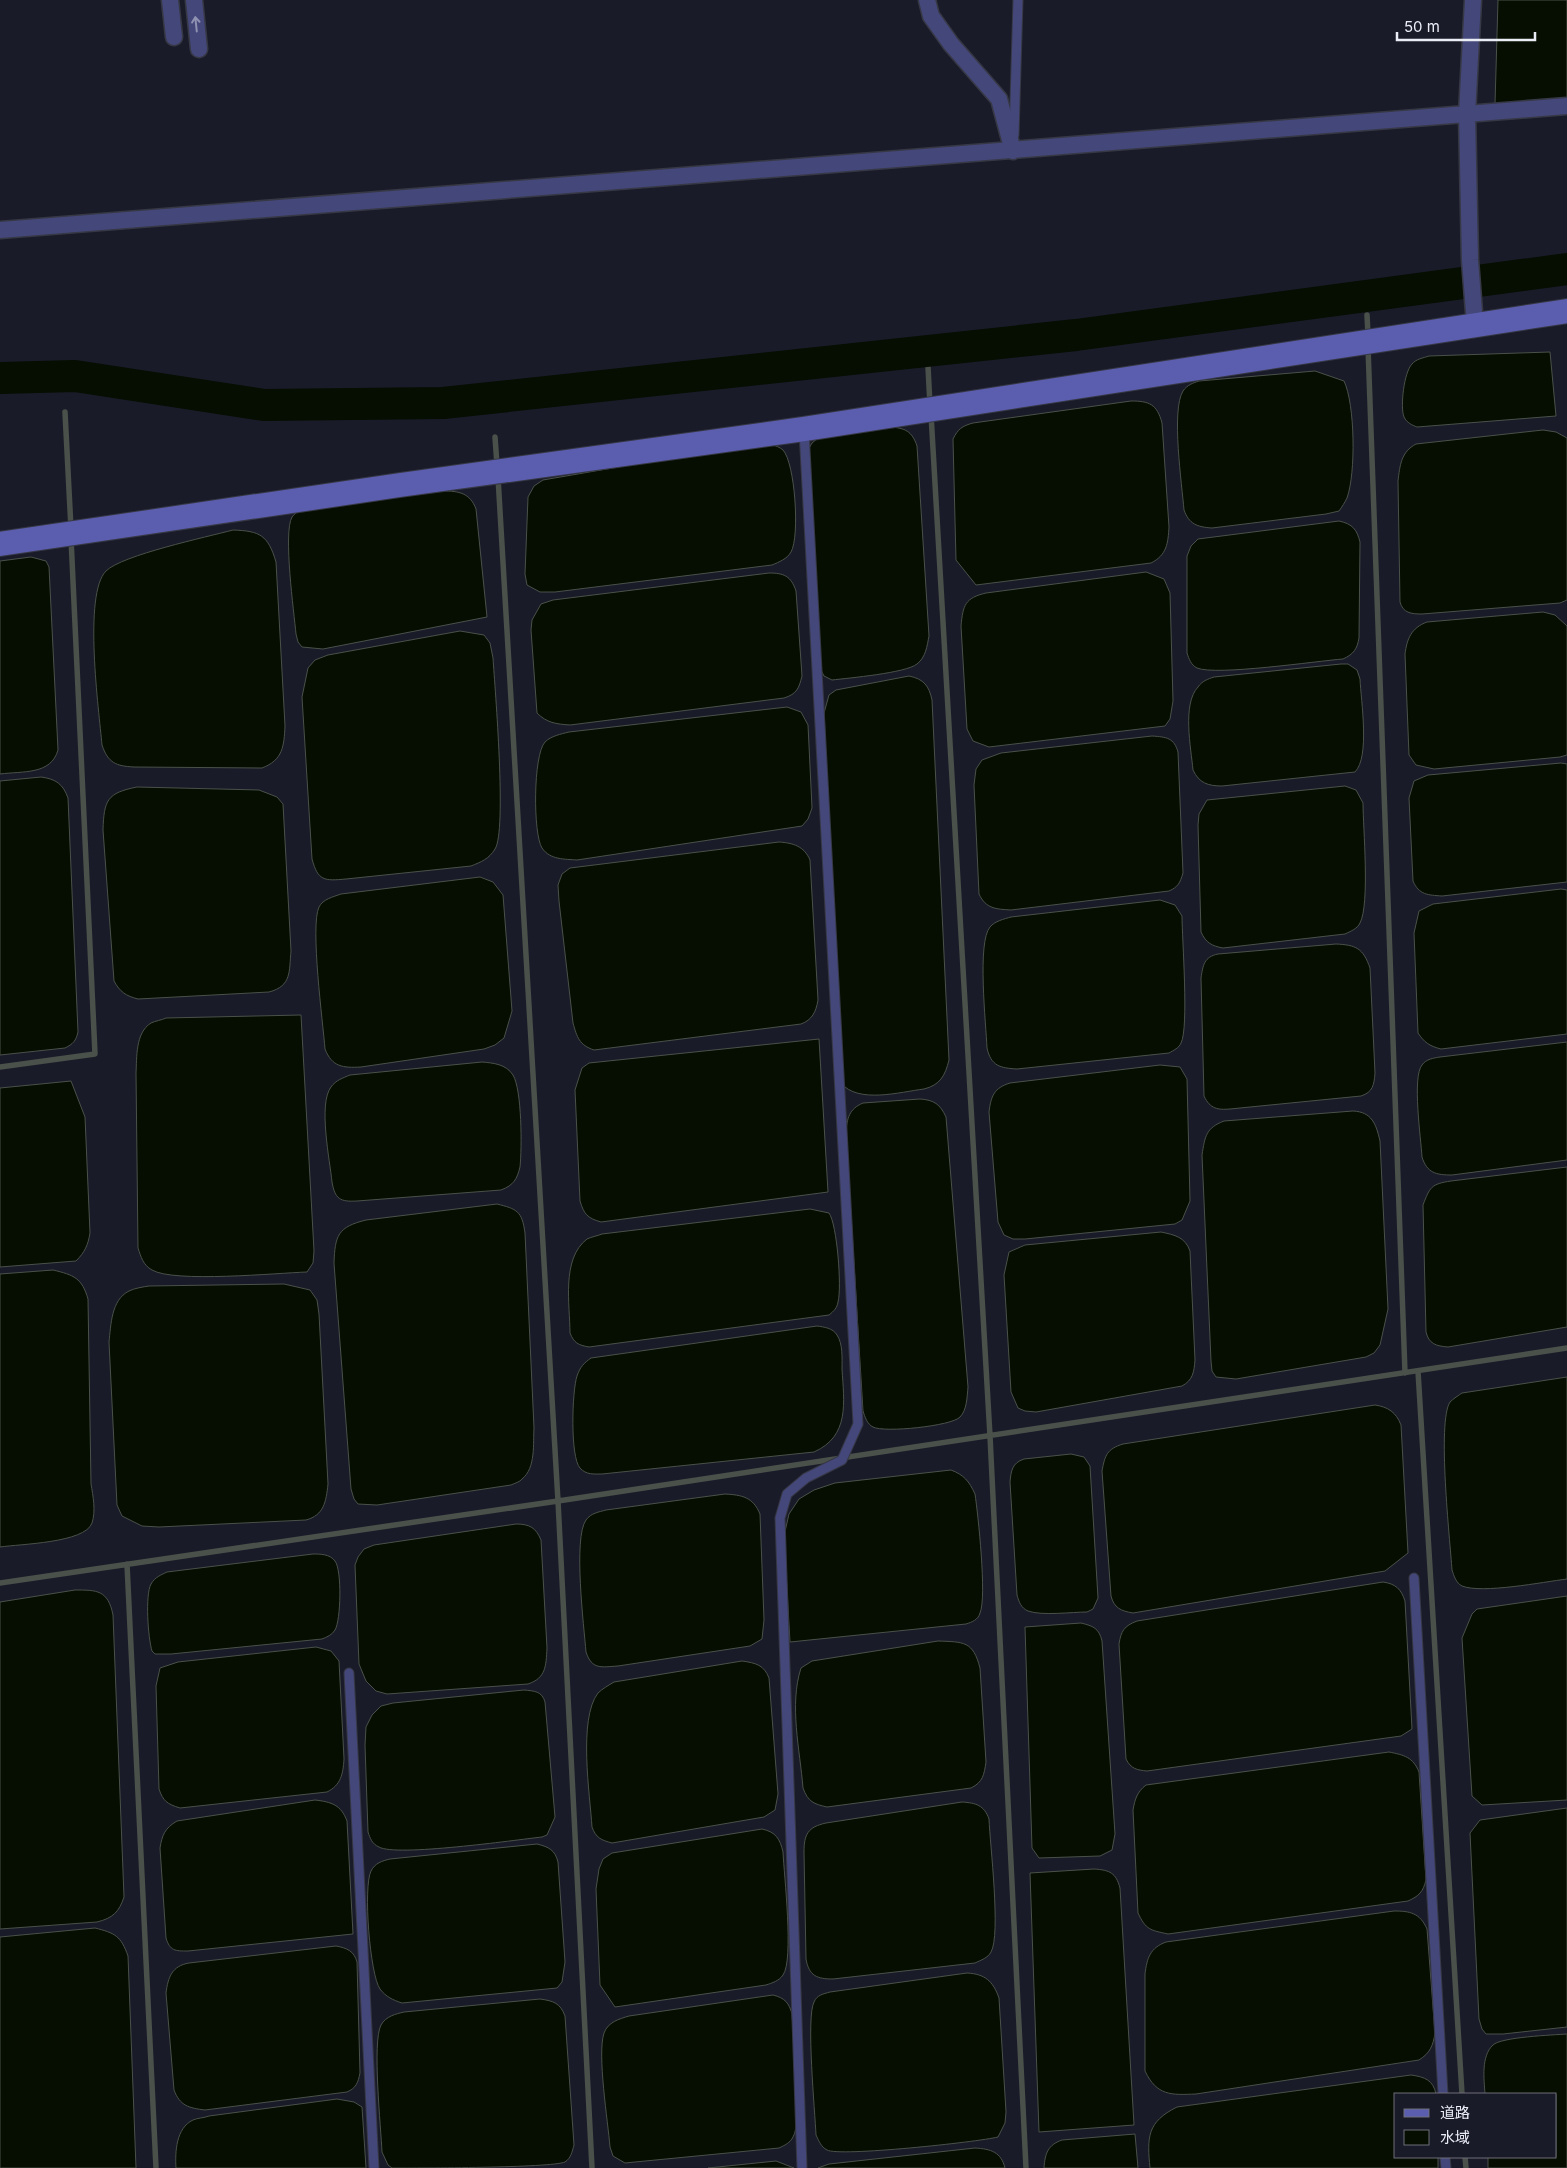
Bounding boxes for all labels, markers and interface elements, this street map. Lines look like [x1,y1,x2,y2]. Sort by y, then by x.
scale bar [1397,10,1534,42]
one-way arrow [191,17,201,33]
text: 50 m [1404,17,1440,36]
legend [1394,2093,1557,2158]
text: 道路 [1440,2103,1470,2122]
text: 水域 [1440,2128,1470,2147]

